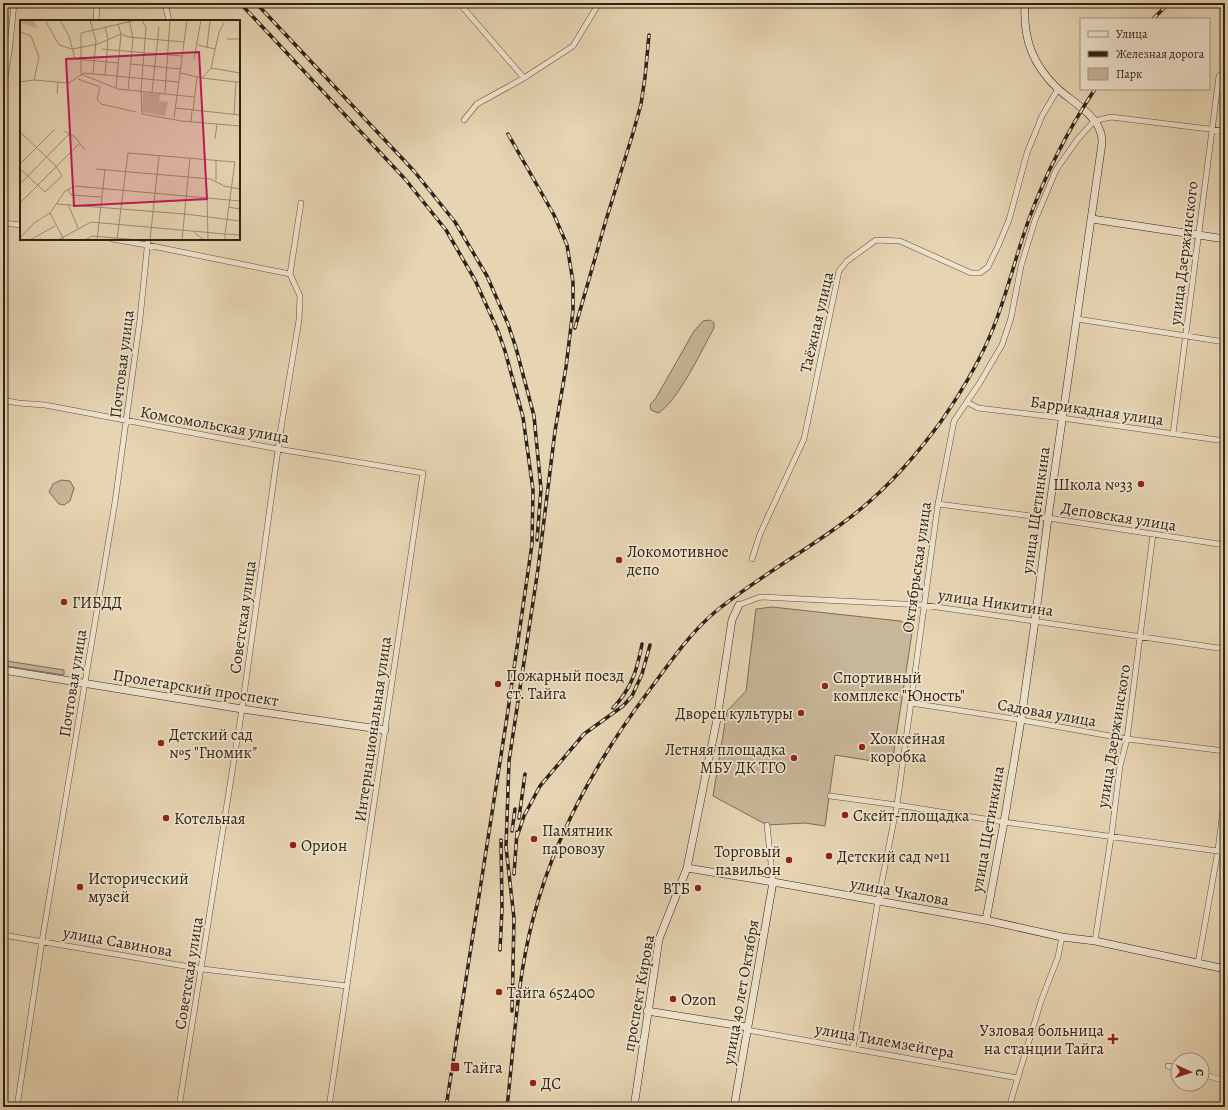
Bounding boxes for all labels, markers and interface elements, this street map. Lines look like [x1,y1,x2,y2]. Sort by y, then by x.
legend [1080,18,1210,90]
inset map [20,20,240,240]
text: Улица [1116,26,1148,42]
text: Железная дорога [1116,46,1205,62]
text: Парк [1116,66,1142,82]
street label: улица Дзержинского [1164,180,1204,327]
street label: Таёжная улица [795,269,839,375]
street label: Почтовая улица [104,308,140,419]
street label: Баррикадная улица [1029,391,1166,431]
street label: Комсомольская улица [139,401,292,449]
street label: улица Щетинкина [1016,445,1056,576]
place label: Школа №33 [1053,474,1133,496]
marker: Школа №33 [1136,479,1146,489]
street label: Деповская улица [1060,497,1179,537]
street label: Октябрьская улица [897,500,937,634]
place label: Локомотивное депо [626,541,729,581]
marker: Локомотивное депо [614,555,624,565]
street label: Советская улица [224,559,262,675]
street label: улица Никитина [936,584,1056,622]
place label: ГИБДД [72,592,122,614]
marker: ГИБДД [59,597,69,607]
street label: Почтовая улица [54,627,92,739]
street label: Интернациональная улица [349,634,397,823]
street label: улица Дзержинского [1092,663,1136,810]
street label: Пролетарский проспект [111,664,280,712]
place label: Пожарный поезд ст. Тайга [506,665,624,705]
place label: Спортивный комплекс "Юность" [833,667,965,707]
marker: Пожарный поезд ст. Тайга [493,679,503,689]
marker: Спортивный комплекс "Юность" [820,681,830,691]
street label: Садовая улица [996,693,1099,733]
place label: Дворец культуры [675,703,793,725]
marker: Дворец культуры [796,708,806,718]
place label: Детский сад №5 "Гномик" [169,724,257,764]
place label: Хоккейная коробка [870,728,946,768]
marker: Детский сад №5 "Гномик" [156,738,166,748]
place label: Летняя площадка МБУ ДК ТГО [665,739,787,779]
marker: Хоккейная коробка [857,742,867,752]
marker: Летняя площадка МБУ ДК ТГО [789,753,799,763]
street label: улица Щетинкина [966,764,1010,895]
place label: Скейт-площадка [853,805,970,827]
place label: Котельная [174,808,246,830]
marker: Скейт-площадка [840,810,850,820]
marker: Котельная [161,813,171,823]
place label: Памятник паровозу [542,820,613,860]
marker: Памятник паровозу [529,834,539,844]
place label: Орион [301,835,347,857]
marker: Орион [288,840,298,850]
place label: Торговый павильон [714,841,781,881]
place label: Детский сад №11 [837,846,951,868]
marker: Детский сад №11 [824,851,834,861]
marker: Торговый павильон [784,855,794,865]
place label: Исторический музей [88,868,189,908]
street label: улица Чкалова [848,872,951,912]
place label: ВТБ [662,878,690,900]
marker: Исторический музей [75,882,85,892]
marker: ВТБ [693,883,703,893]
street label: Советская улица [169,915,209,1031]
street label: улица 40 лет Октября [717,918,765,1067]
street label: улица Савинова [60,921,175,963]
street label: проспект Кирова [618,932,660,1053]
place label: Тайга 652400 [507,982,595,1004]
marker: Тайга 652400 [494,987,504,997]
place label: Ozon [681,989,716,1011]
marker: Ozon [668,994,678,1004]
street label: улица Тилемзейгера [813,1018,957,1064]
place label: Узловая больница на станции Тайга [980,1020,1105,1060]
marker: Узловая больница на станции Тайга [1107,1033,1119,1045]
north arrow [1170,1052,1210,1092]
place label: Тайга [464,1057,503,1079]
marker: Тайга [449,1061,461,1073]
text: С [1192,1069,1207,1076]
place label: ДС [541,1073,561,1095]
marker: ДС [528,1078,538,1088]

